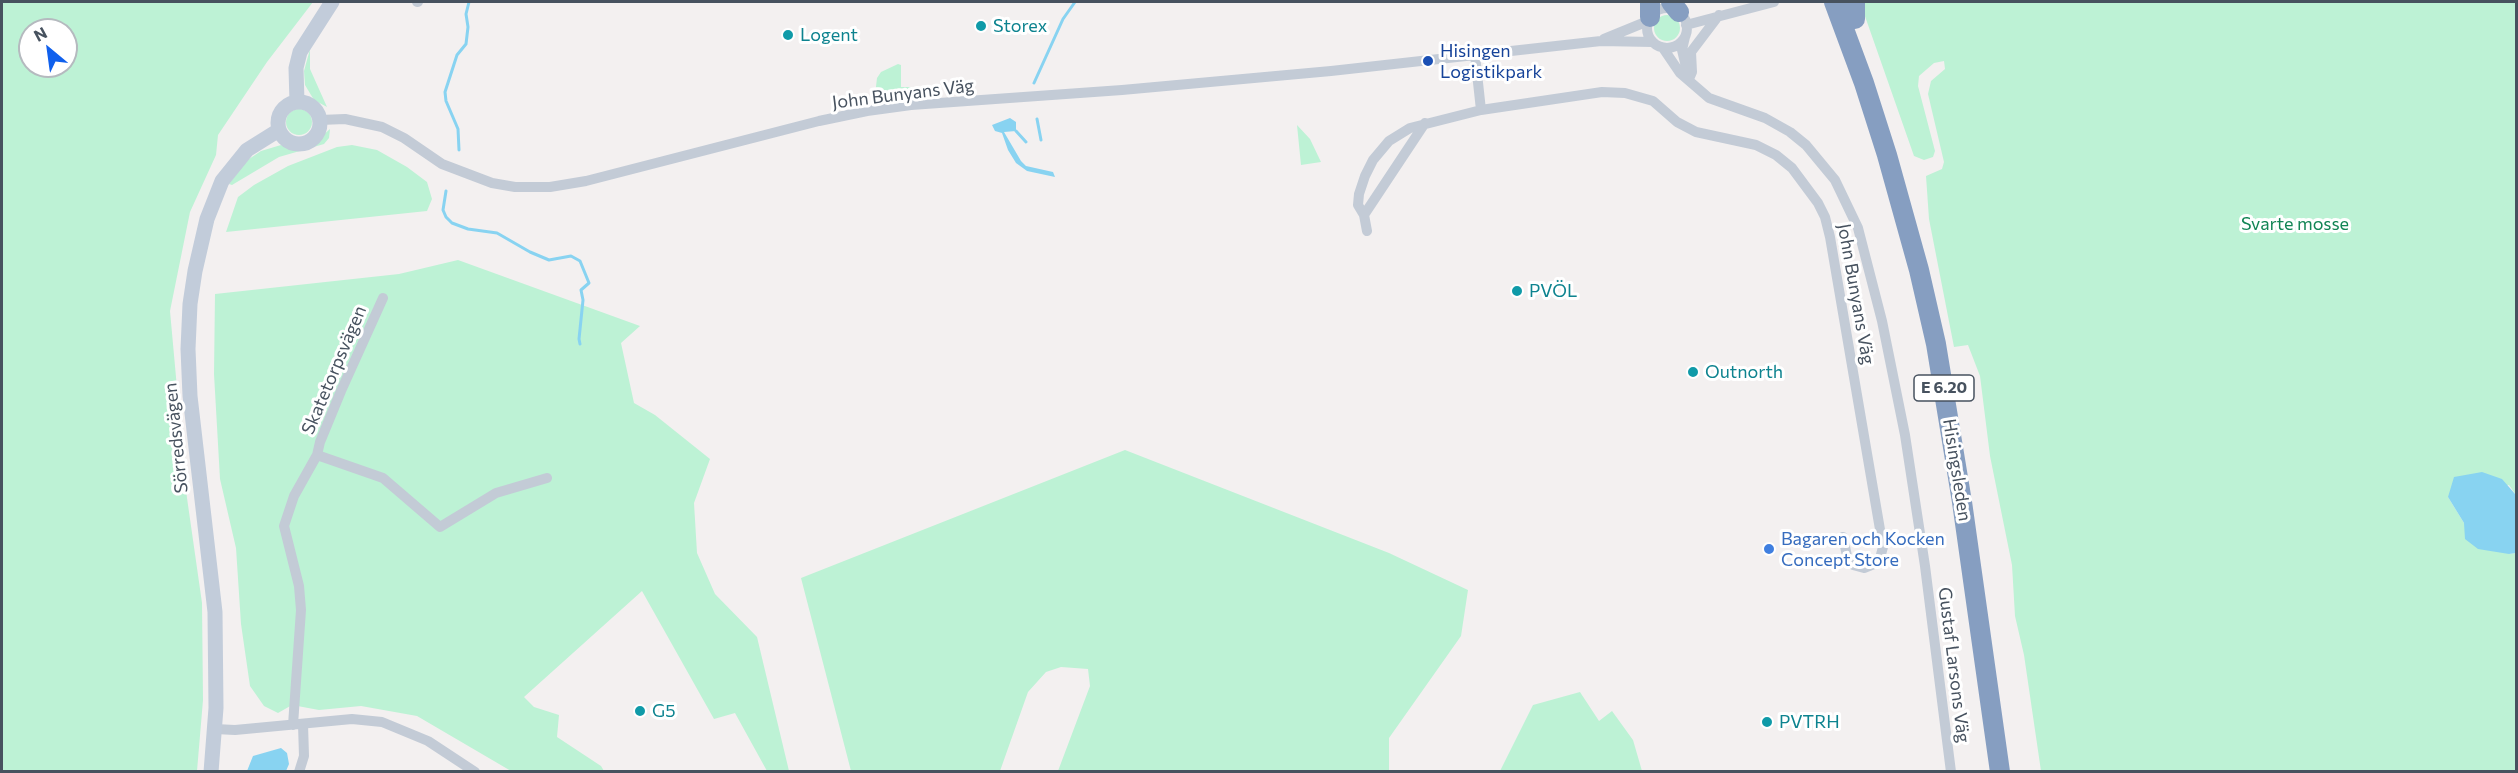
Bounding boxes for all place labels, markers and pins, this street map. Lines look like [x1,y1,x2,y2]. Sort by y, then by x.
place label: Storex [993,15,1047,37]
marker: Storex [974,19,988,33]
place label: Logent [800,24,858,46]
marker: Logent [781,28,795,42]
place label: Hisingen Logistikpark [1440,40,1542,82]
marker: Hisingen Logistikpark [1421,54,1435,68]
place label: PVÖL [1529,280,1577,302]
marker: PVÖL [1510,284,1524,298]
place label: Outnorth [1705,361,1783,383]
marker: Outnorth [1686,365,1700,379]
place label: Bagaren och Kocken Concept Store [1781,528,1945,570]
marker: Bagaren och Kocken Concept Store [1762,542,1776,556]
place label: G5 [652,700,676,722]
marker: G5 [633,704,647,718]
place label: PVTRH [1779,711,1840,733]
marker: PVTRH [1760,715,1774,729]

